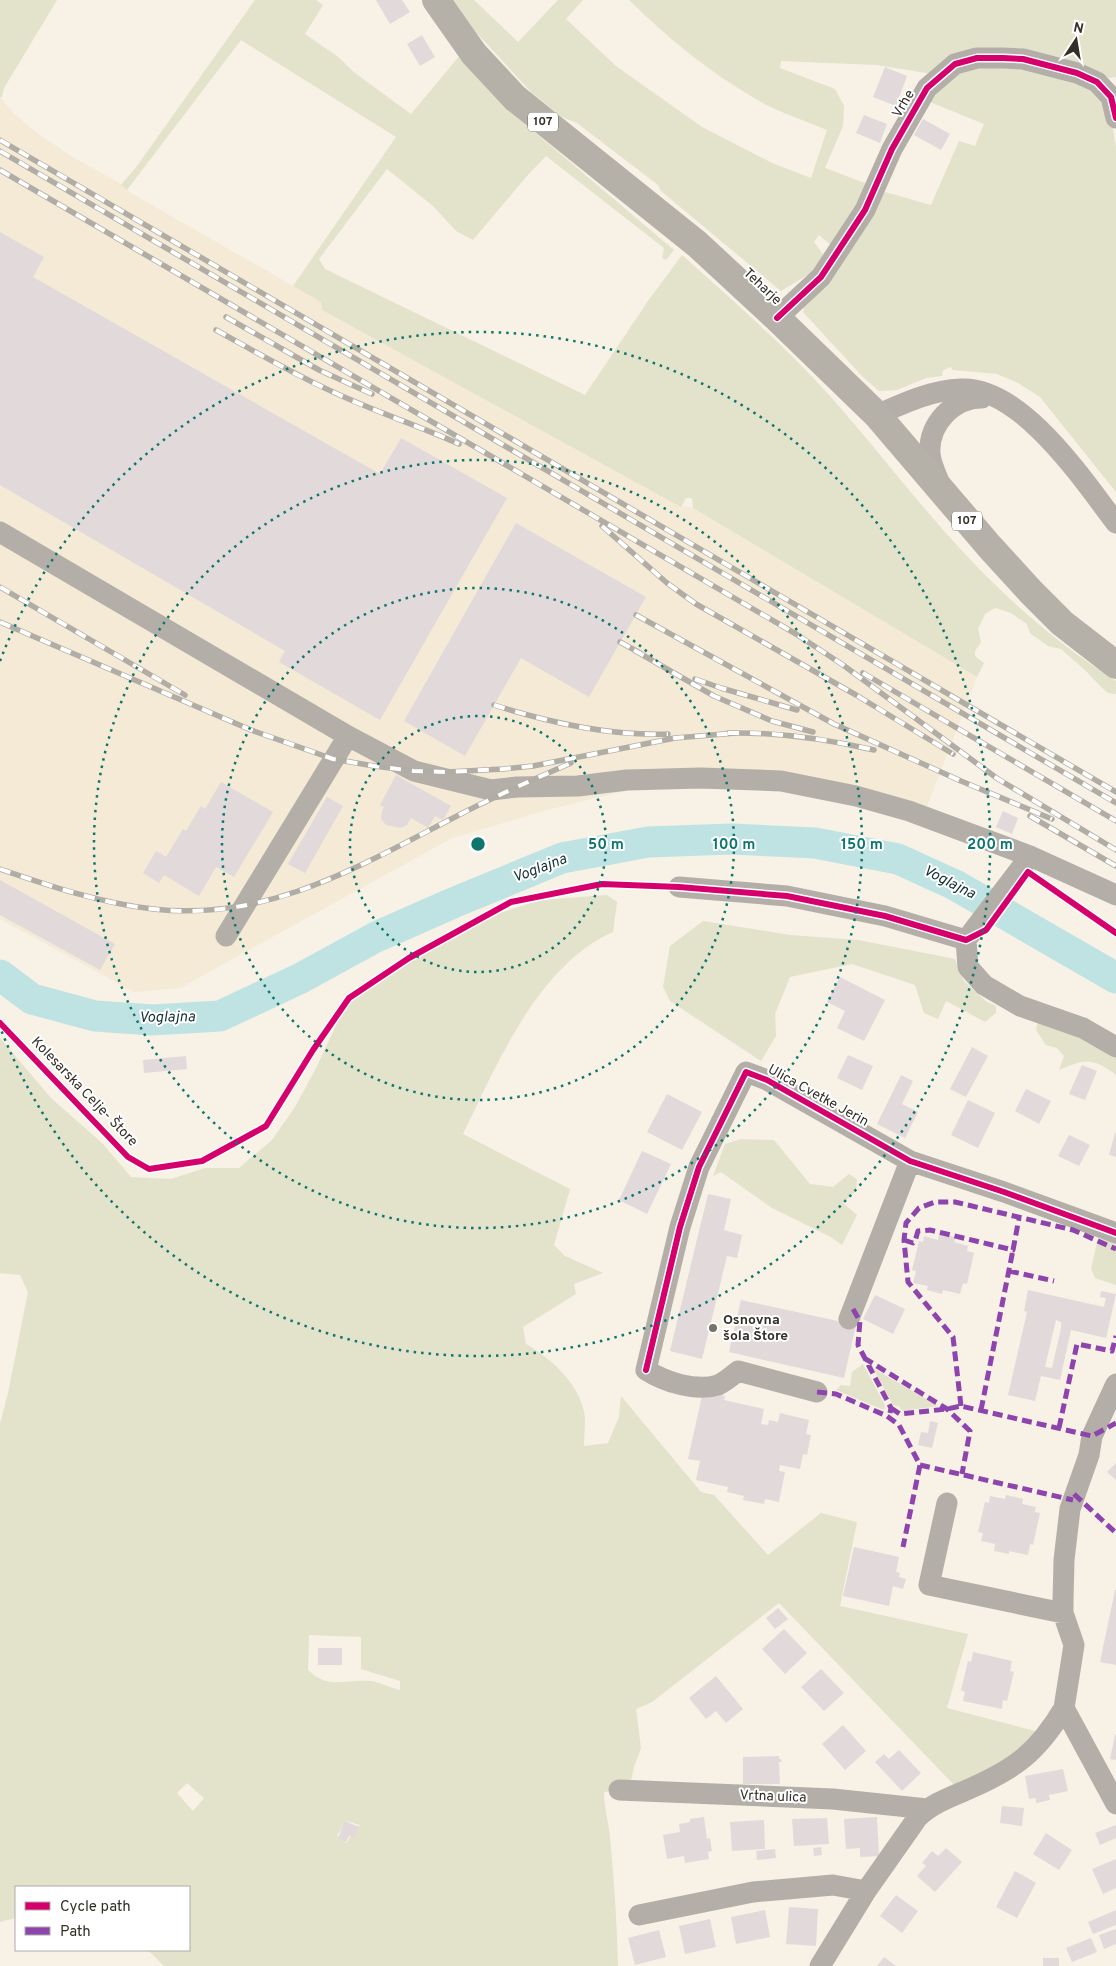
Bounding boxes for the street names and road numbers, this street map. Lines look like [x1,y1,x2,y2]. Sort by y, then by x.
street label: Vrhe [889,87,919,121]
road number: 107 [528,112,558,132]
street label: Teharje [739,265,785,309]
road number: 107 [952,512,982,530]
street label: Kolesarska Celje- Štore [27,1033,142,1150]
street label: Ulica Cvetke Jerin [765,1061,871,1131]
street label: Vrtna ulica [739,1787,807,1807]

